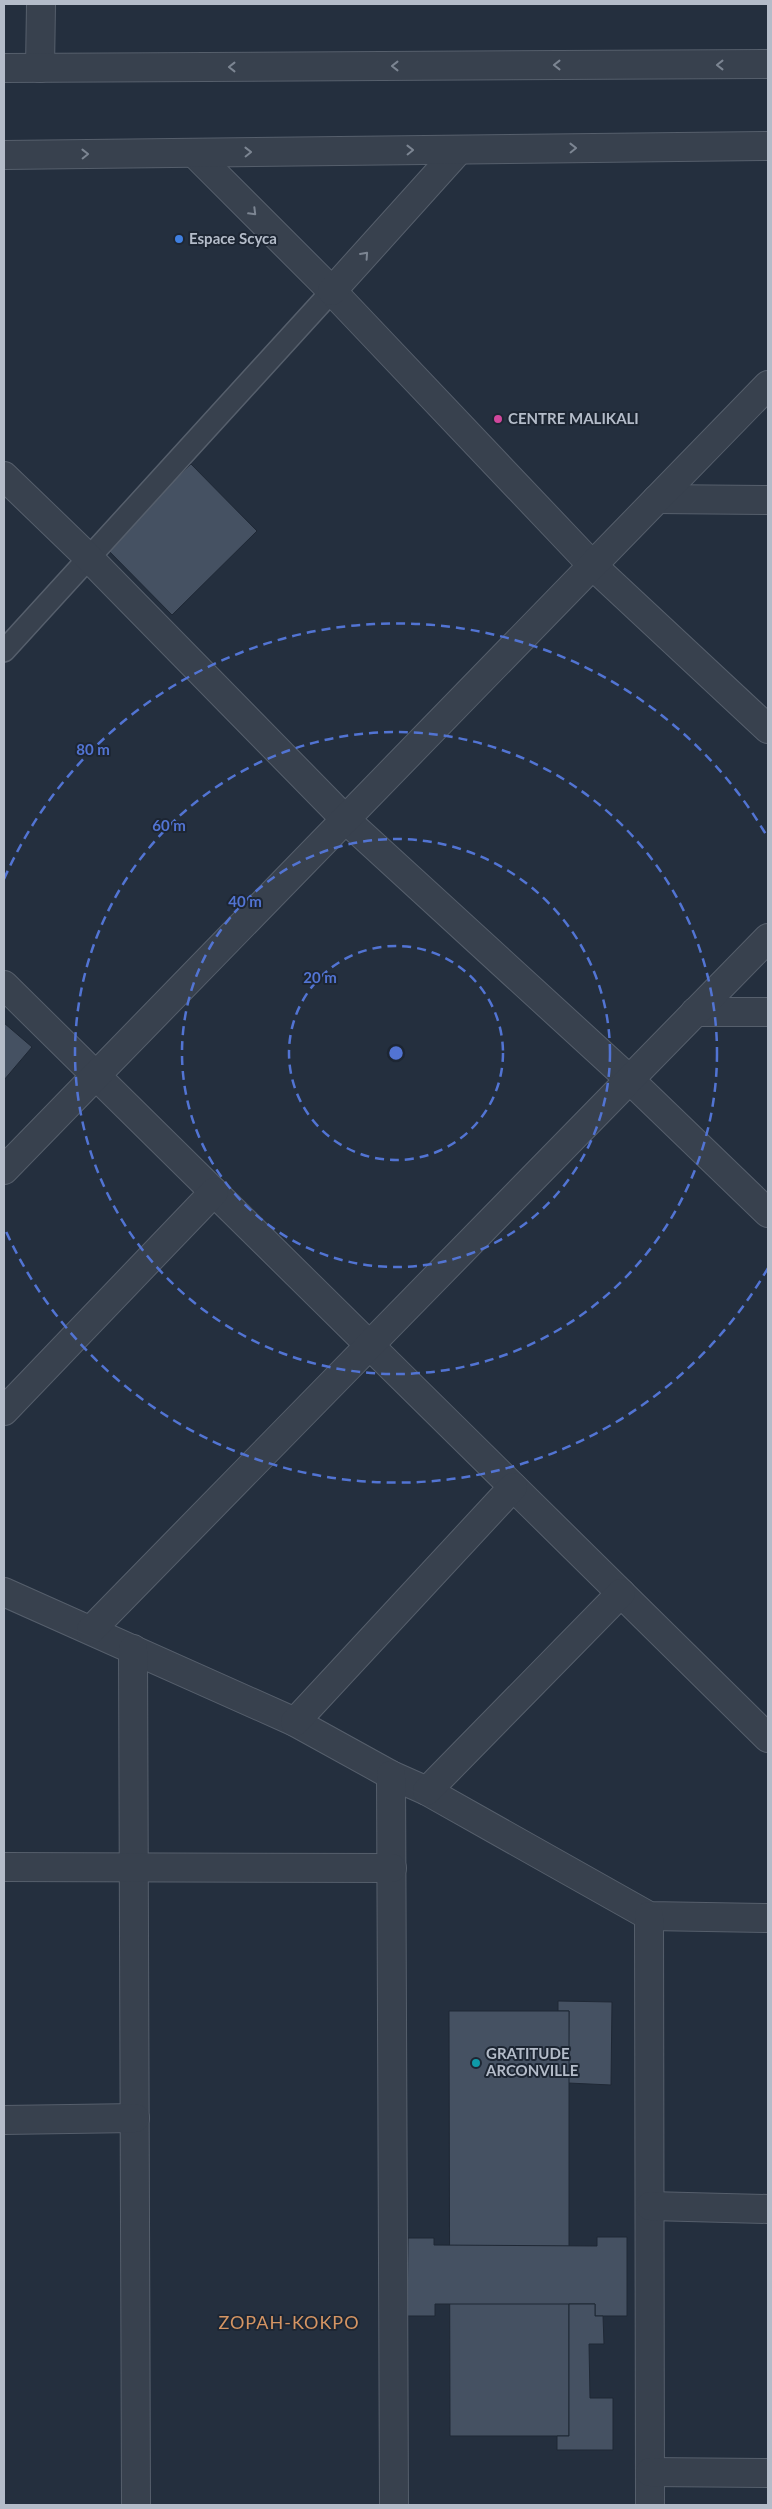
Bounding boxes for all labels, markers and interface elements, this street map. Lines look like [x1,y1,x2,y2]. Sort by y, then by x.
one-way arrow [715,59,723,70]
one-way arrow [553,60,560,70]
one-way arrow [390,61,398,71]
one-way arrow [228,62,236,72]
one-way arrow [569,143,577,154]
one-way arrow [407,145,415,155]
one-way arrow [244,147,252,157]
one-way arrow [82,149,90,159]
one-way arrow [247,206,256,215]
place label: Espace Scyca [189,229,277,247]
marker: Espace Scyca [173,233,185,245]
one-way arrow [359,252,368,261]
place label: CENTRE MALIKALI [508,409,639,427]
marker: CENTRE MALIKALI [492,413,504,425]
text: 80 m [76,740,110,758]
text: 60 m [152,816,186,834]
text: 40 m [228,892,262,910]
text: 20 m [303,968,337,986]
centre of rings [387,1044,405,1062]
place label: GRATITUDE ARCONVILLE [485,2044,579,2079]
marker: GRATITUDE ARCONVILLE [470,2057,482,2069]
district label: ZOPAH-KOKPO [218,2311,360,2333]

